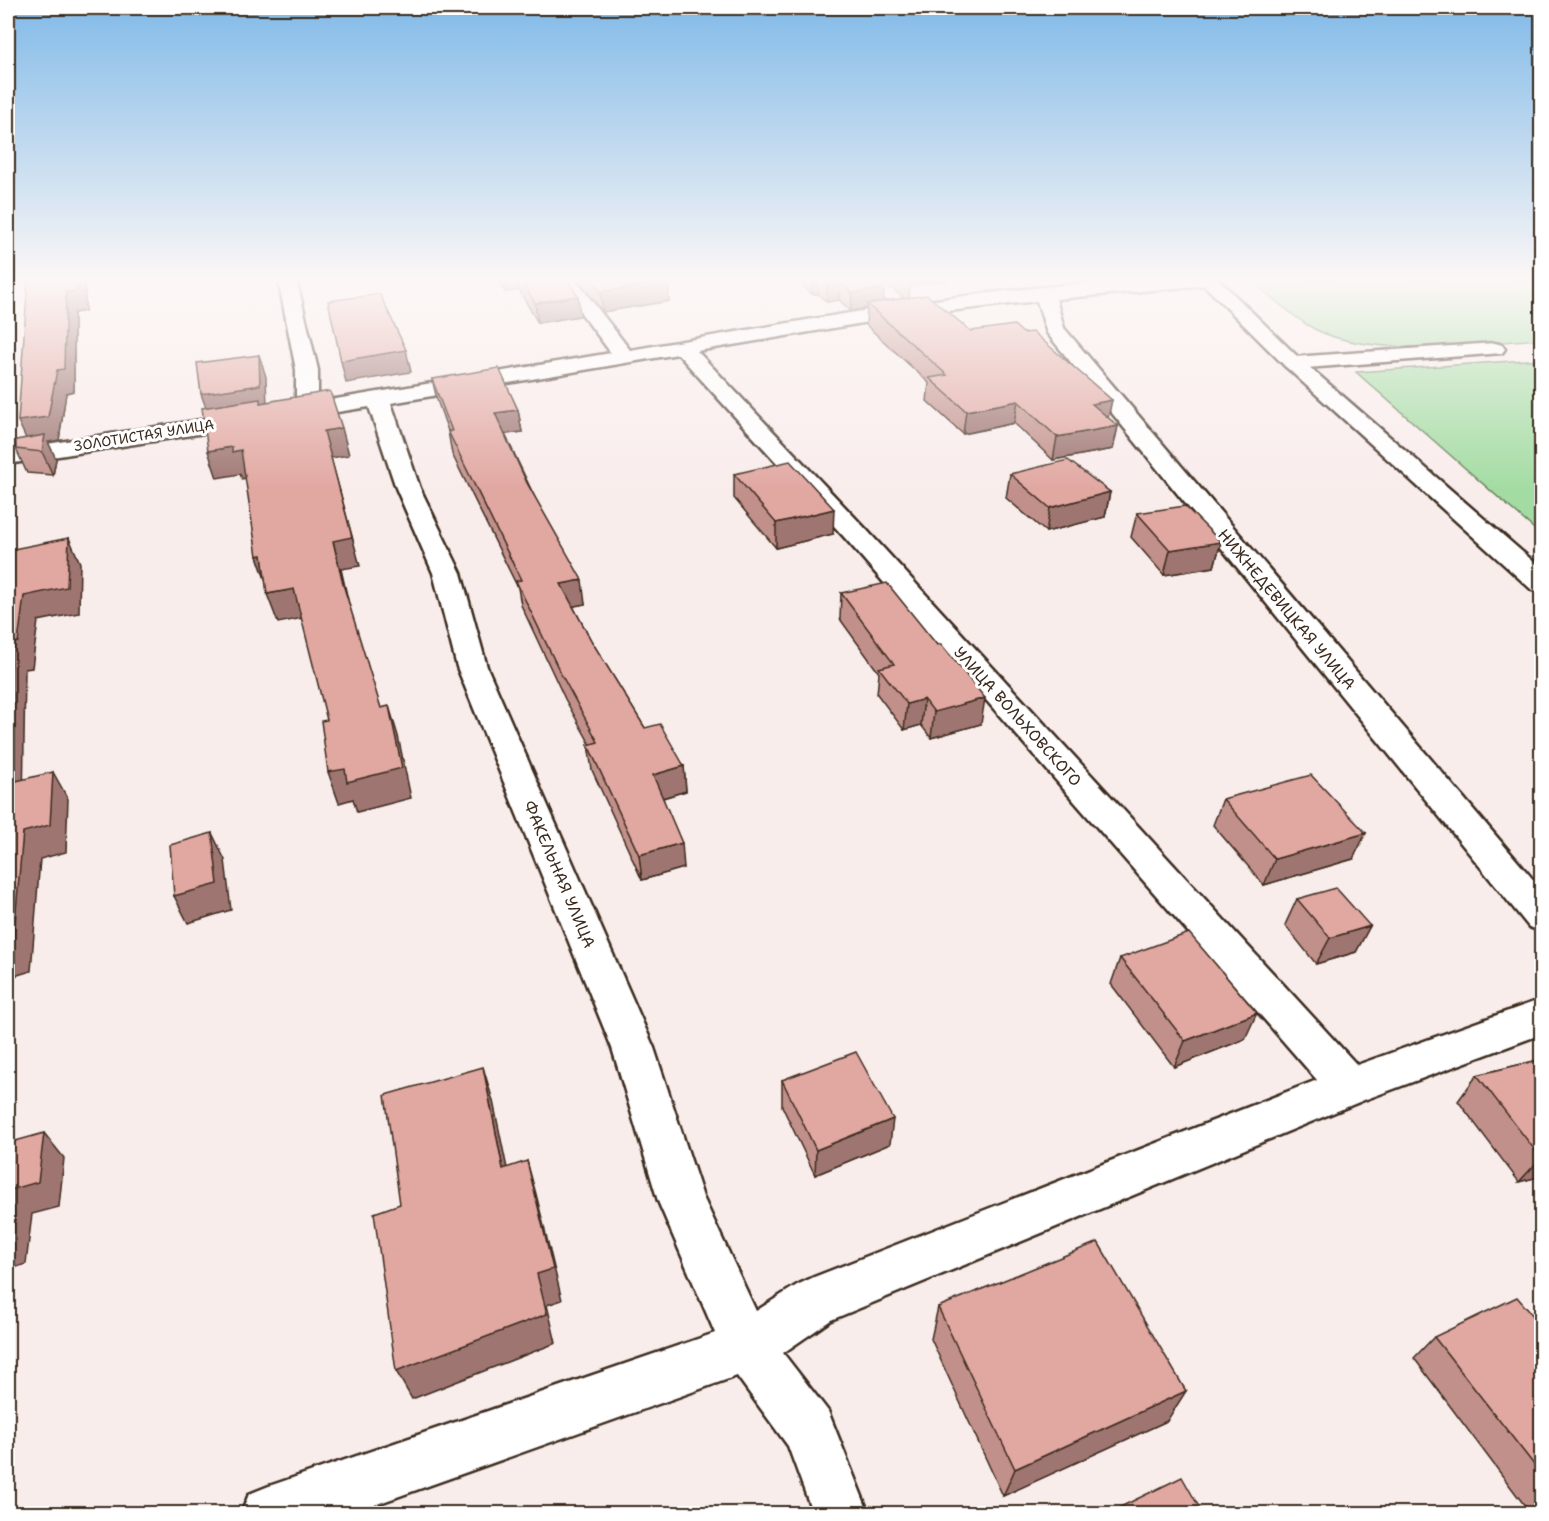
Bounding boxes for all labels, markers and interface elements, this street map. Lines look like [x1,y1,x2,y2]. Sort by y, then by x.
street label: ЗОЛОТИСТАЯ УЛИЦА [73,415,215,455]
street label: НИЖНЕДЕВИЦКАЯ УЛИЦА [1213,525,1360,694]
street label: УЛИЦА ВОЛЬХОВСКОГО [949,642,1086,791]
street label: ФАКЕЛЬНАЯ УЛИЦА [519,797,600,951]

